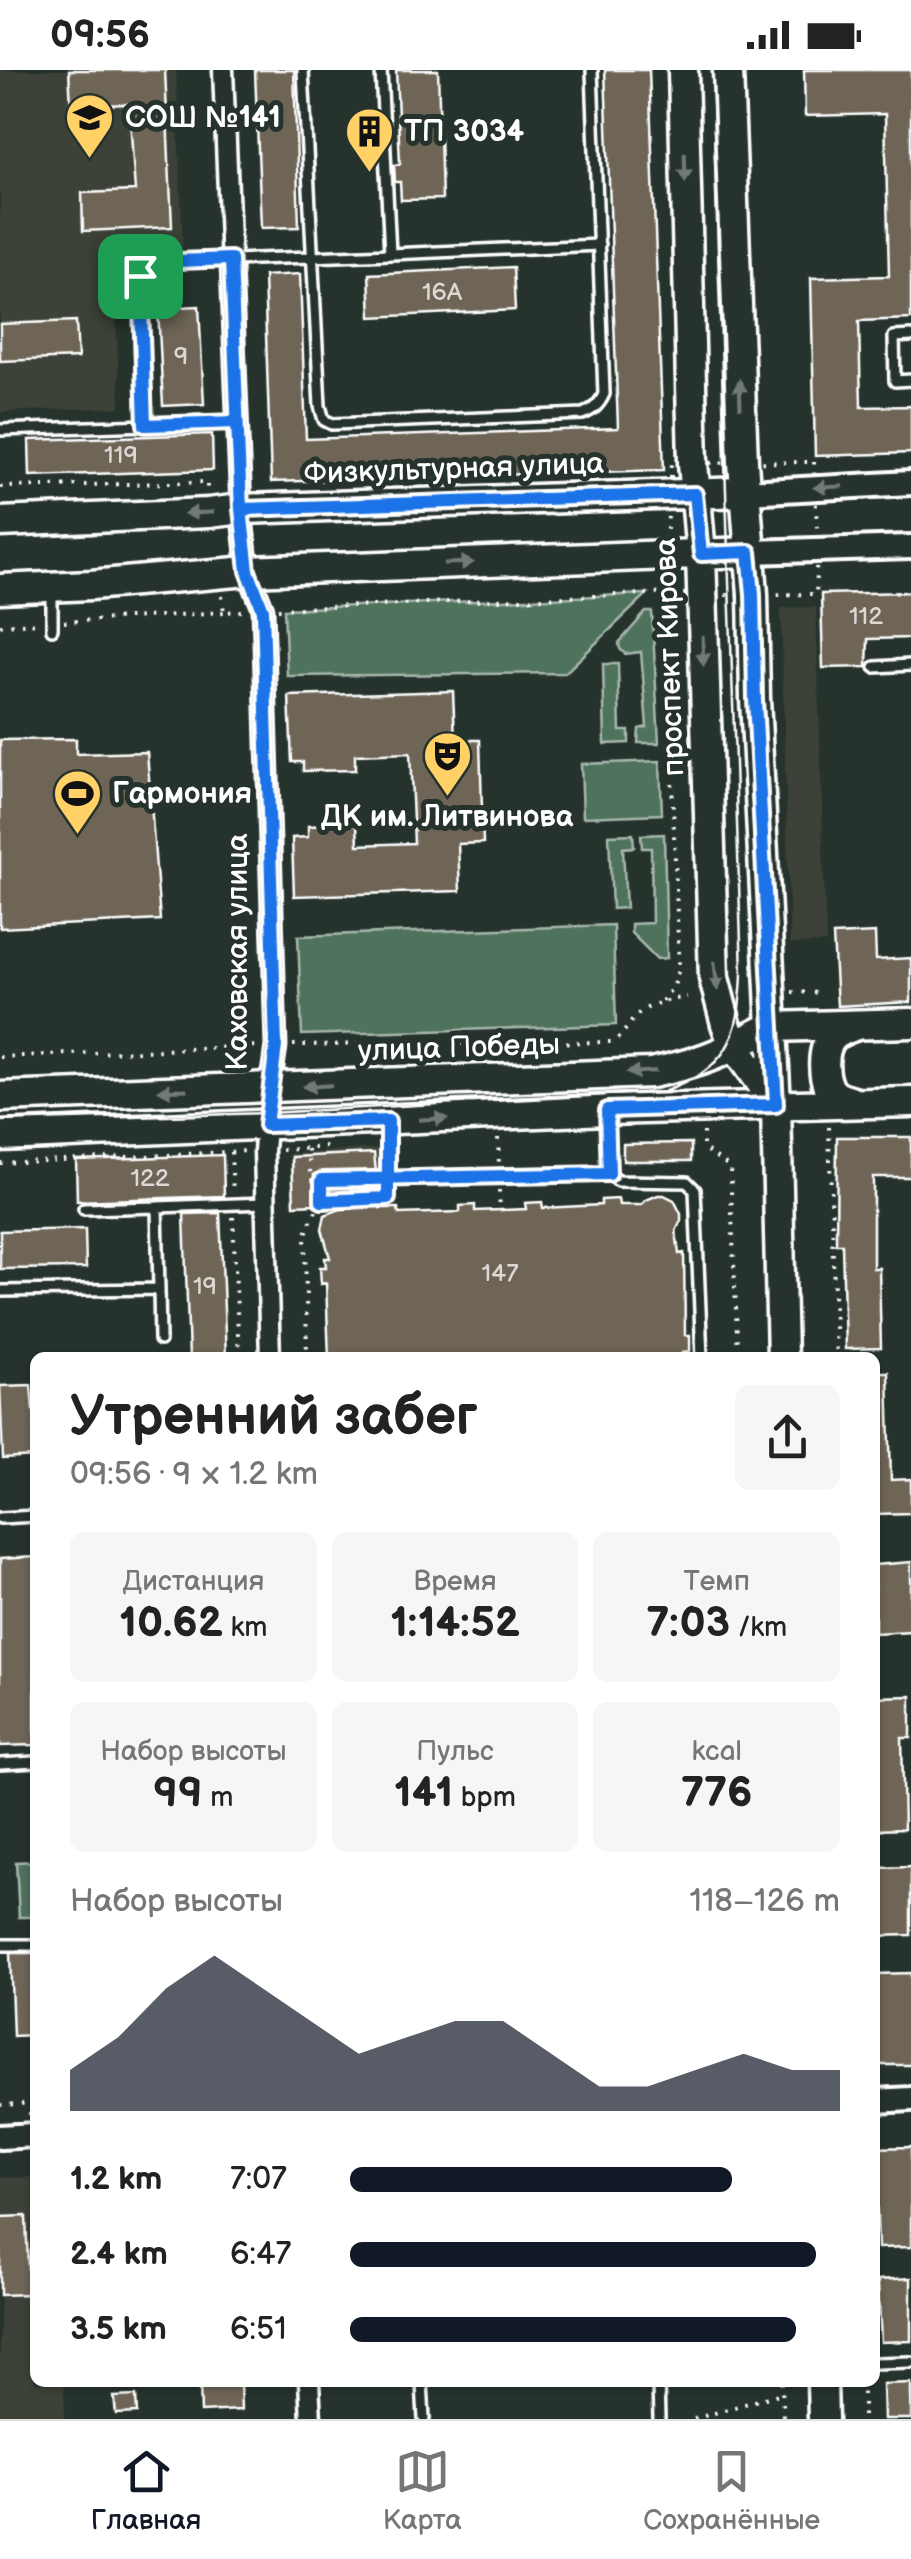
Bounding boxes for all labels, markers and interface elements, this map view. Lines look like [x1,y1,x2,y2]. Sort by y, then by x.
text: 09:56 [50,13,150,58]
school or university icon: СОШ №141 [64,92,116,160]
place label: СОШ №141 [125,100,281,136]
building icon: ТП 3034 [343,106,395,174]
place label: ТП 3034 [404,114,524,150]
one-way arrow [678,152,694,184]
pin [98,234,183,319]
icon: arrive [113,249,168,304]
house number: 16А [422,277,463,308]
house number: 9 [174,341,188,372]
one-way arrow [732,378,748,410]
house number: 119 [104,440,138,471]
street label: Физкультурная улица [303,446,605,492]
one-way arrow [812,479,844,495]
one-way arrow [183,505,215,521]
street label: проспект Кирова [648,537,692,777]
one-way arrow [444,555,476,571]
house number: 112 [849,601,883,632]
one-way arrow [696,636,712,668]
theatre icon: ДК им. Литвинова [421,730,473,798]
sports icon: Гармония [51,768,103,836]
place label: Гармония [112,776,252,812]
place label: ДК им. Литвинова [321,799,574,835]
street label: Каховская улица [220,833,256,1071]
one-way arrow [708,960,724,992]
street label: улица Победы [357,1026,561,1070]
one-way arrow [625,1065,657,1081]
one-way arrow [300,1078,332,1094]
one-way arrow [156,1082,188,1098]
one-way arrow [418,1111,450,1127]
house number: 122 [130,1163,170,1194]
house number: 147 [481,1258,519,1289]
house number: 19 [193,1271,217,1302]
text: Утренний забег [70,1384,478,1451]
button: share [735,1385,840,1490]
text: 09:56 · 9 × 1.2 km [70,1455,318,1494]
text: Дистанция [122,1565,264,1598]
text: Время [413,1565,497,1598]
text: Темп [683,1565,750,1598]
text: 10.62 [119,1598,223,1649]
text: 1:14:52 [390,1598,520,1649]
text: 7:03 [646,1598,730,1649]
text: km [223,1611,267,1644]
text: /km [730,1611,787,1644]
text: Набор высоты [100,1735,287,1768]
text: Пульс [416,1735,494,1768]
text: kcal [692,1735,742,1768]
text: 99 [153,1768,203,1819]
text: 141 [394,1768,453,1819]
text: 776 [681,1768,752,1819]
text: m [203,1781,233,1814]
text: bpm [453,1781,516,1814]
text: Набор высоты [70,1882,283,1921]
text: 118–126 m [690,1882,840,1921]
text: 1.2 km [70,2160,162,2199]
text: 7:07 [230,2160,287,2199]
text: 2.4 km [70,2235,168,2274]
text: 6:47 [230,2235,291,2274]
text: 3.5 km [70,2310,167,2349]
text: 6:51 [230,2310,287,2349]
tab: Главная [91,2444,201,2537]
tab: Карта [383,2444,462,2537]
tab: Сохранённые [643,2444,820,2537]

